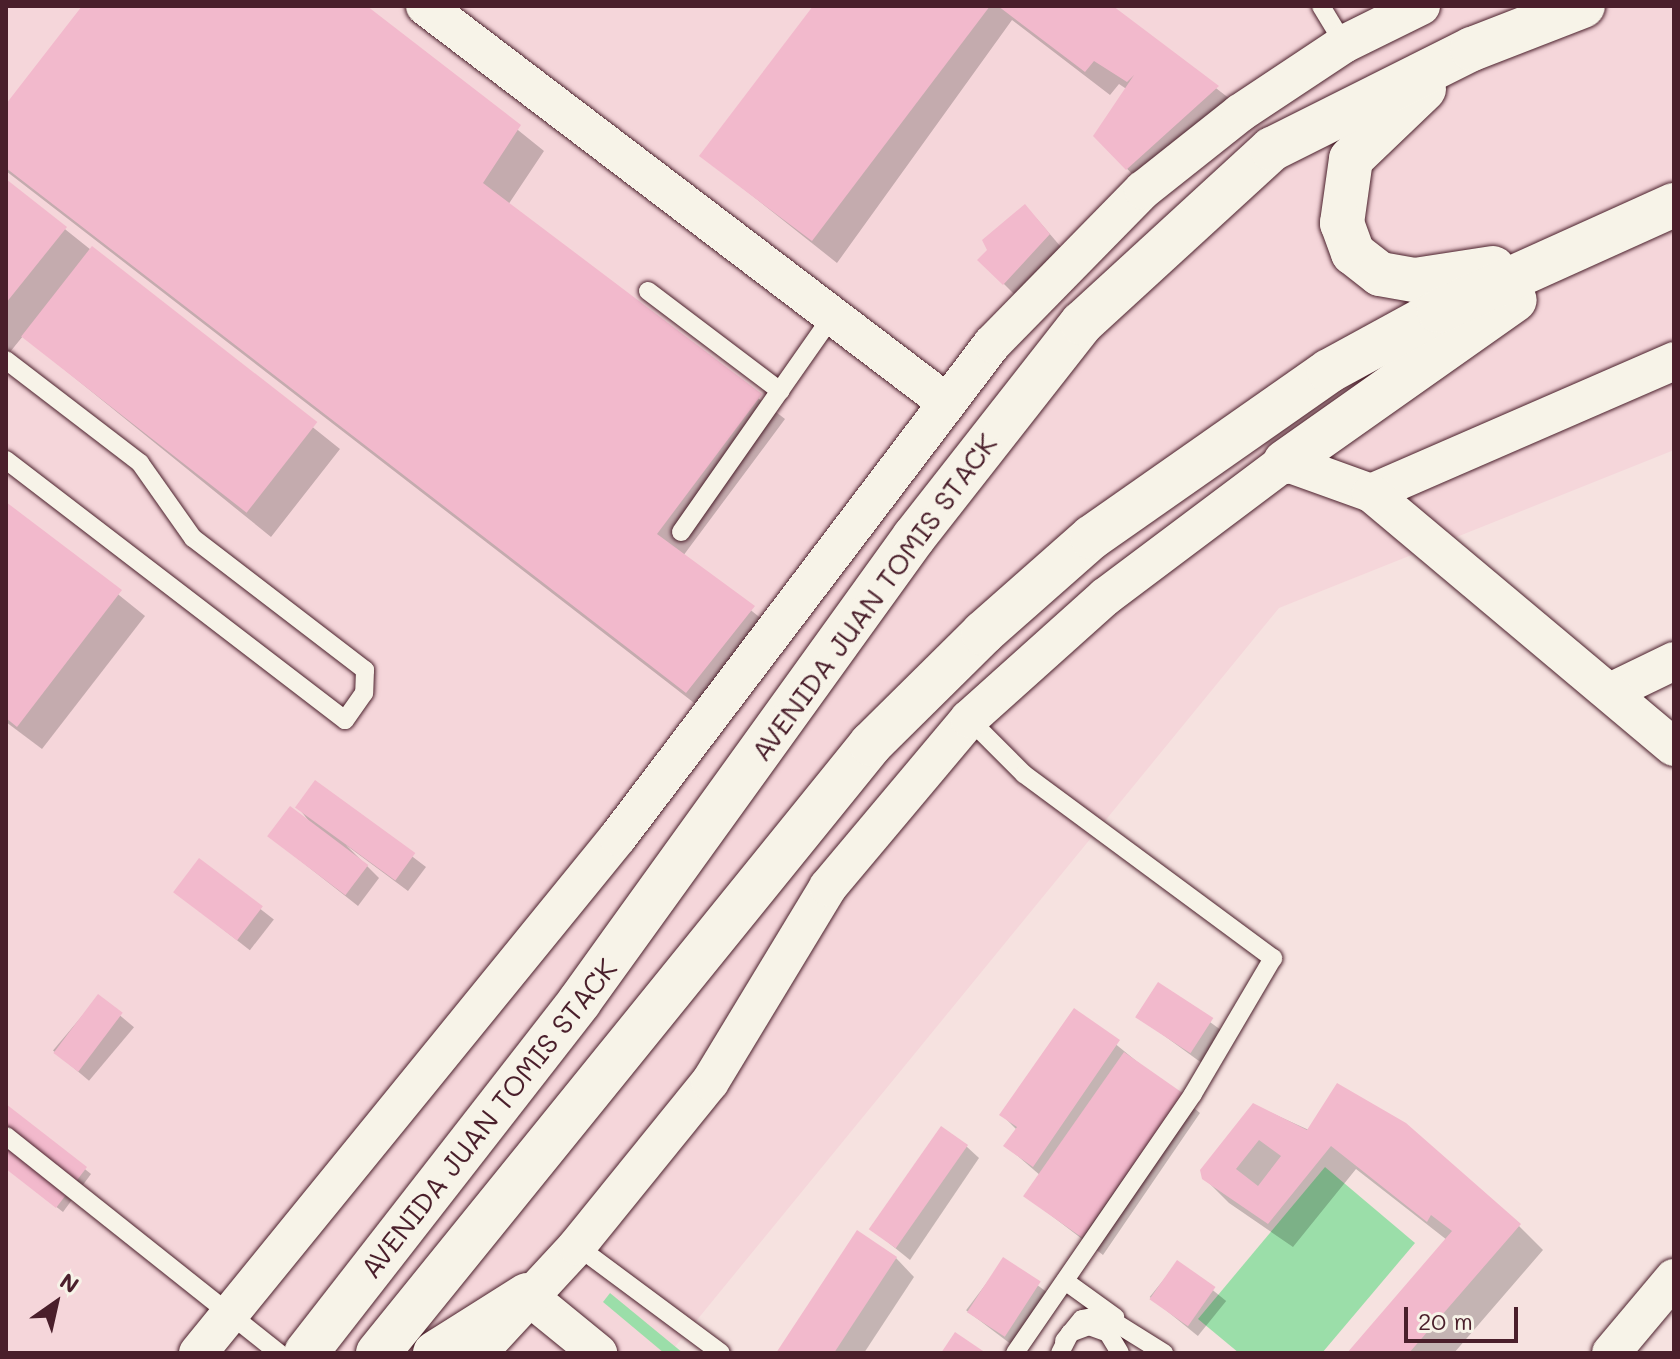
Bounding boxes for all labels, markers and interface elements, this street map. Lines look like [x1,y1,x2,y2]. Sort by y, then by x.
street label: AVENIDA JUAN TOMIS STACK [743,427,1003,767]
street label: AVENIDA JUAN TOMIS STACK [353,952,623,1284]
north arrow [16,1263,96,1343]
text: N [55,1266,85,1299]
scale bar [1408,1291,1522,1341]
text: 20 m [1418,1305,1473,1336]

